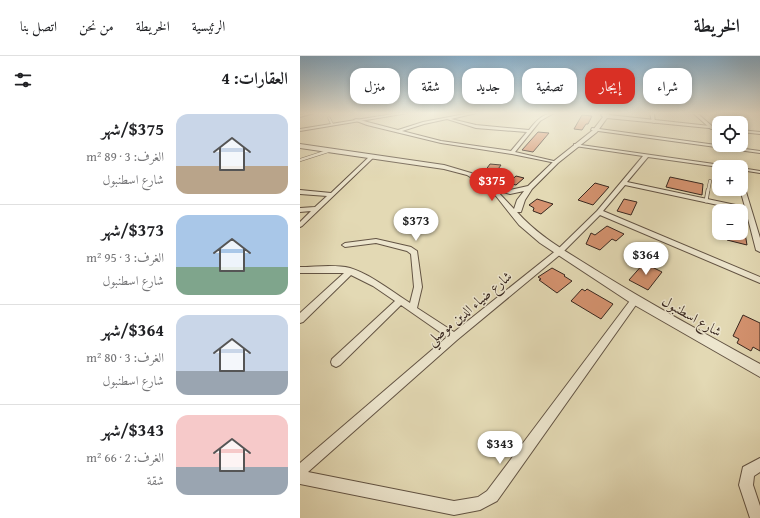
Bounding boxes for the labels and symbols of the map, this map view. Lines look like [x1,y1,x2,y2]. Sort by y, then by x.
pin: $375 [468,168,516,202]
pin: $373 [392,208,440,242]
pin: $364 [622,242,670,276]
street label: شارع ضياء الدين موصلي [422,266,518,352]
street label: شارع اسطنبول [657,291,726,343]
pin: $343 [476,431,524,465]

